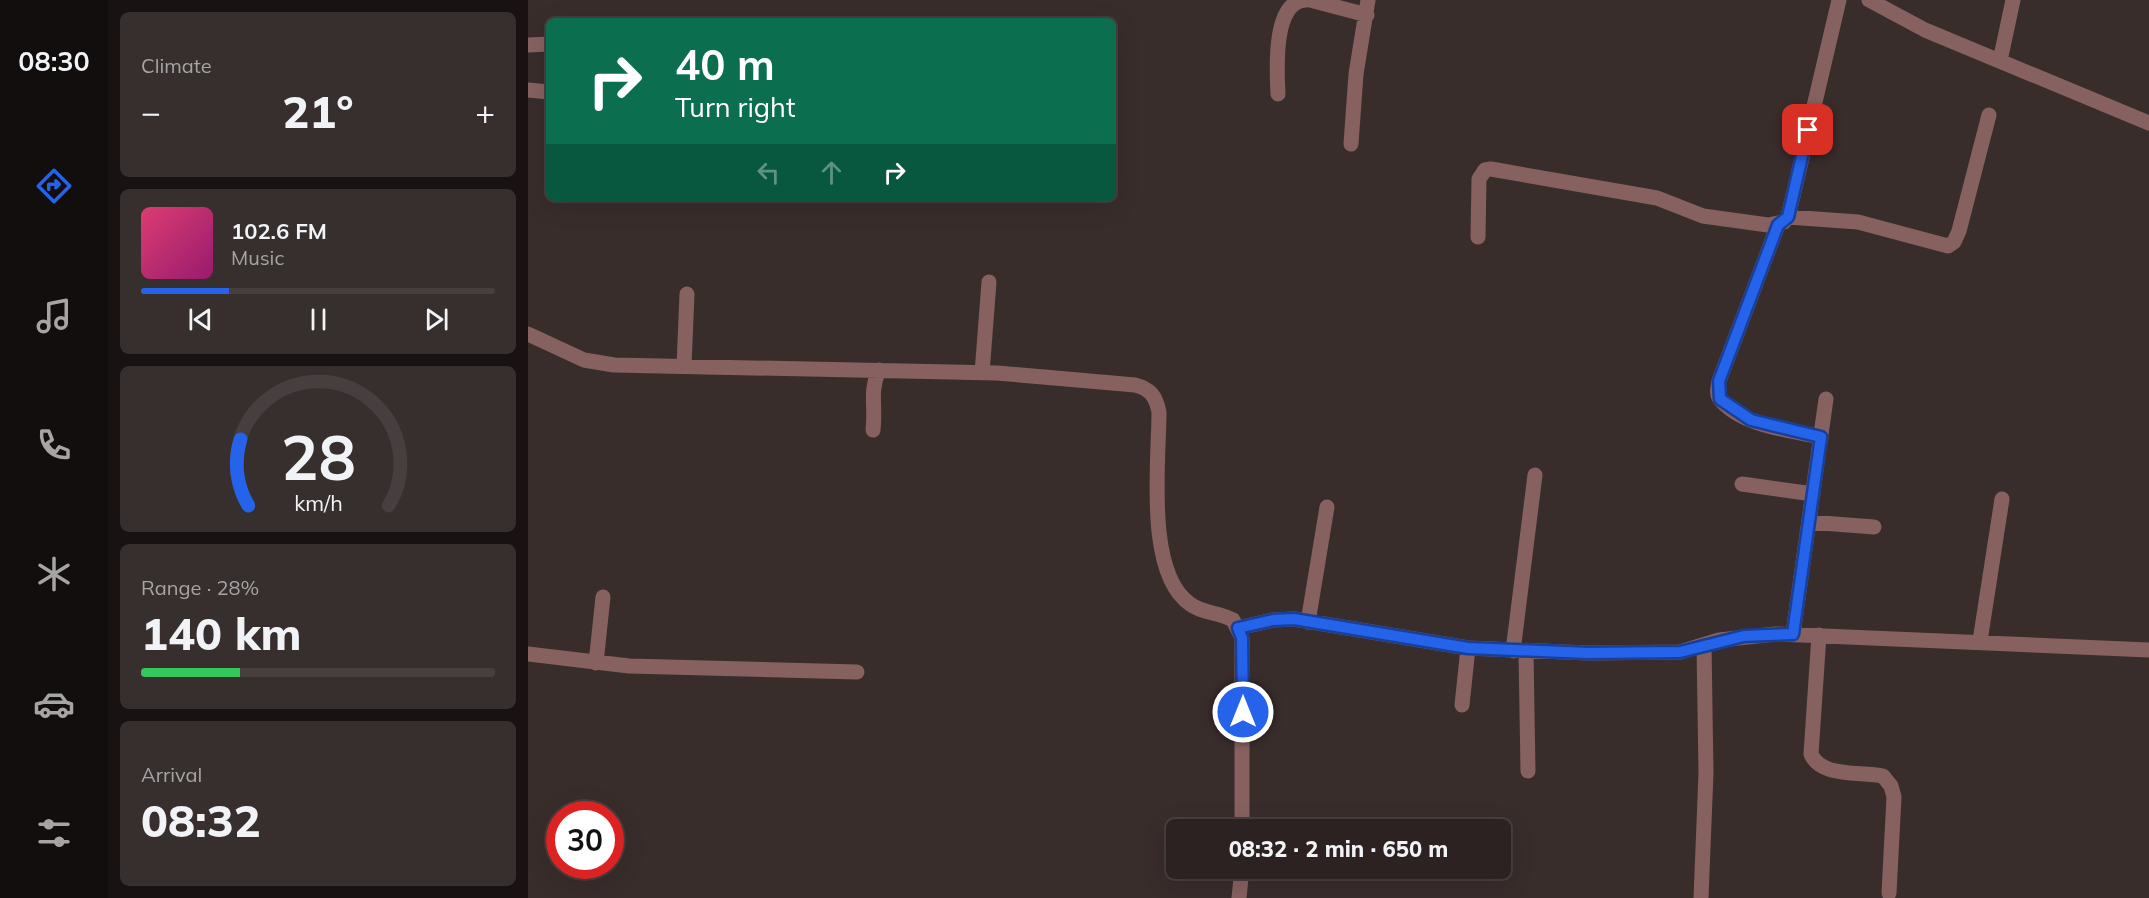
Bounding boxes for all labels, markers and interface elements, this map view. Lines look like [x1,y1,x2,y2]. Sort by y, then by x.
text: 40 m [675,38,775,91]
icon: right [576,42,654,120]
text: 08:30 [18,44,90,78]
text: Climate [141,53,212,78]
text: 21° [282,83,354,139]
text: Turn right [675,90,795,124]
text: − [141,91,161,132]
text: + [475,91,495,132]
pin [1782,104,1833,155]
icon: arrive [1791,113,1824,146]
icon: left [752,156,785,189]
icon: ahead [815,156,848,189]
icon: right [878,156,911,189]
icon: directions [33,165,75,207]
text: 102.6 FM [231,217,327,245]
text: Music [231,245,284,270]
icon: music [33,295,75,337]
icon: previous [184,303,217,336]
icon: pause [302,303,335,336]
icon: next [420,303,453,336]
text: 28 [281,417,355,496]
icon: phone [33,424,75,466]
text: km/h [294,489,342,516]
icon: climate [33,553,75,595]
text: Range · 28% [141,575,259,600]
text: 140 km [141,605,302,661]
position arrow [1211,680,1275,744]
icon: car [33,683,75,725]
text: Arrival [141,762,202,787]
text: 08:32 [141,792,261,848]
speed limit sign: 30 [546,801,624,879]
icon: filters [33,812,75,854]
text: 08:32 · 2 min · 650 m [1229,835,1448,863]

